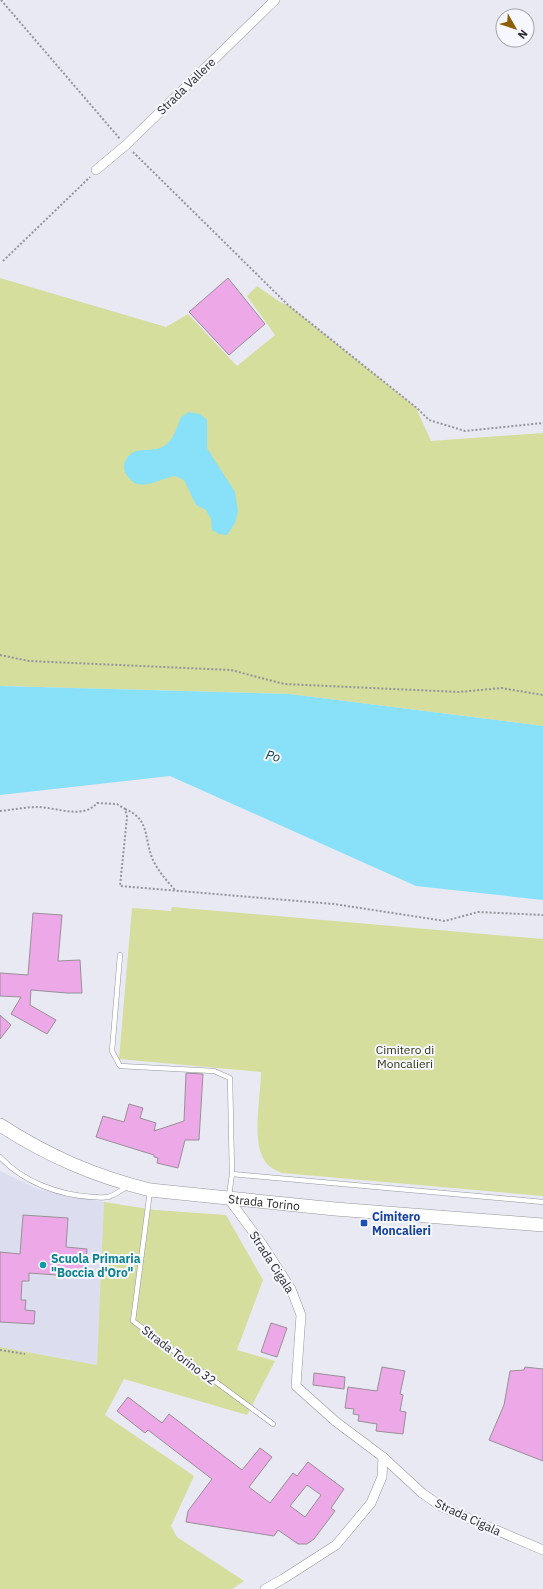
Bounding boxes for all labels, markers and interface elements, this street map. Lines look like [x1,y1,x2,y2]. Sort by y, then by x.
north arrow [495,8,535,48]
text: N [515,27,531,42]
street label: Strada Vallere [154,54,219,118]
water label: Po [264,746,282,766]
park label: Cimitero di Moncalieri [376,1042,434,1071]
street label: Strada Torino [228,1191,301,1213]
place label: Cimitero Moncalieri [372,1209,431,1238]
marker: Cimitero Moncalieri [359,1218,369,1228]
street label: Strada Cigala [246,1228,298,1296]
place label: Scuola Primaria "Boccia d'Oro" [51,1251,141,1280]
marker: Scuola Primaria "Boccia d'Oro" [38,1260,48,1270]
street label: Strada Torino 32 [139,1322,219,1388]
street label: Strada Cigala [433,1495,504,1539]

